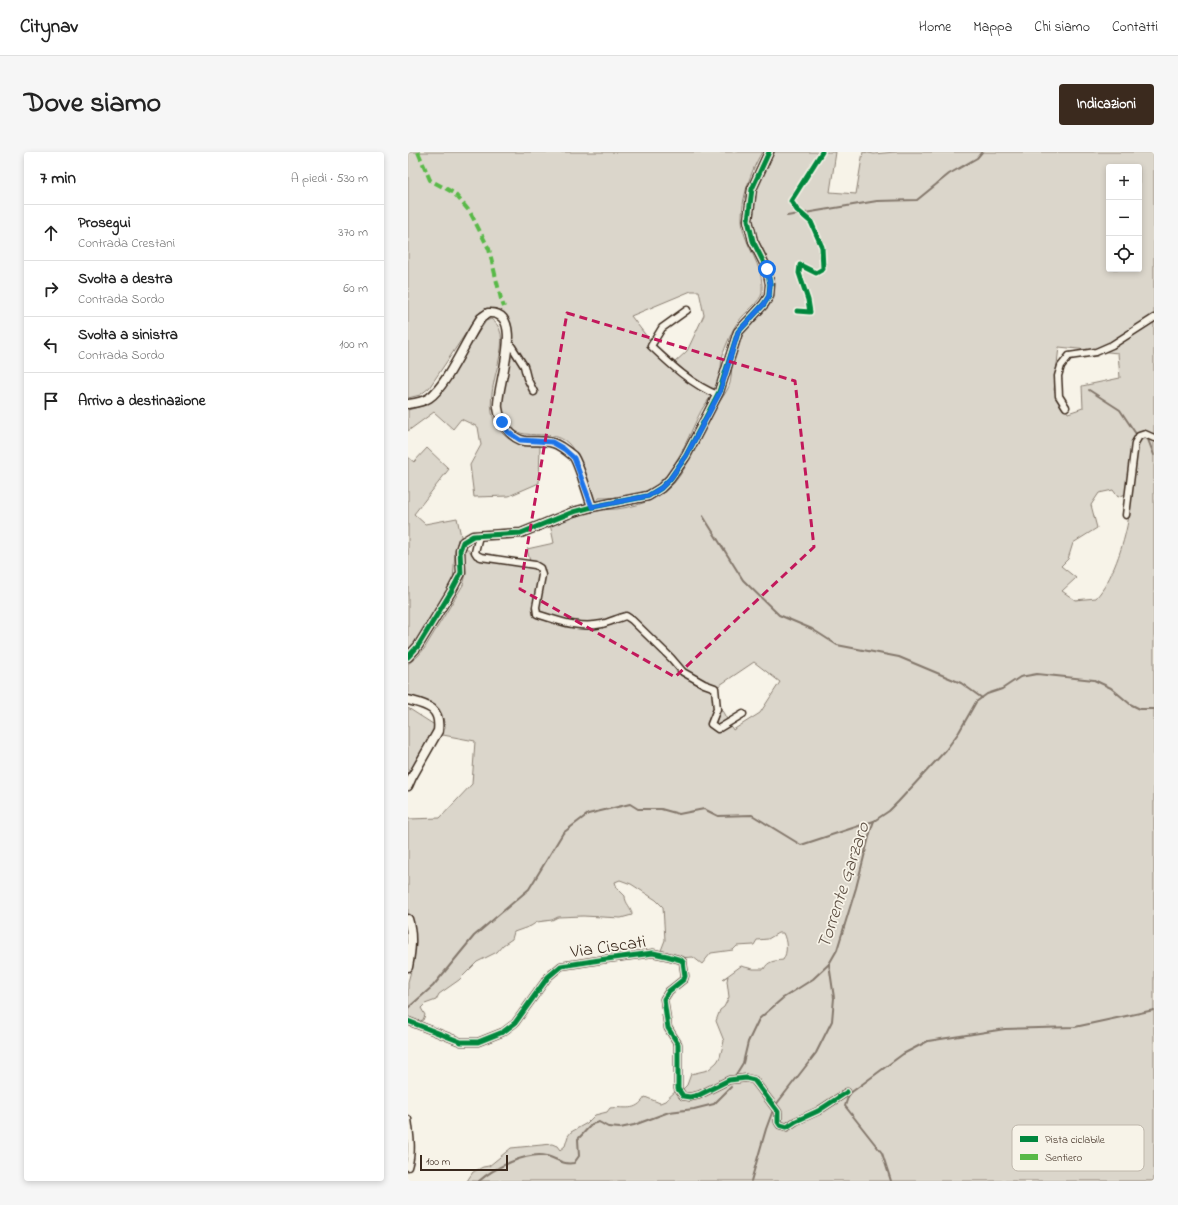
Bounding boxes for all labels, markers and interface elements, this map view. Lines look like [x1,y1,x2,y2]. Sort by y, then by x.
text: Citynav [20,14,78,41]
text: Home [919,17,951,38]
text: Mappa [973,17,1012,38]
text: Chi siamo [1034,17,1090,38]
text: Contatti [1112,17,1158,38]
text: Dove siamo [24,84,161,125]
button: Indicazioni [1059,84,1154,125]
map controls [1106,164,1142,272]
button: + [1106,164,1142,200]
text: 7 min [40,166,76,191]
text: A piedi · 530 m [291,169,368,188]
button: − [1106,200,1142,236]
text: Prosegui [78,212,131,234]
icon: ahead [40,222,62,244]
text: 370 m [338,223,368,242]
text: Contrada Crestani [78,234,175,253]
button: locate [1106,236,1142,272]
route start [758,260,776,278]
text: Svolta a destra [78,268,173,290]
icon: right [40,278,62,300]
text: 60 m [343,279,368,298]
text: Contrada Sordo [78,290,165,309]
text: Svolta a sinistra [78,324,178,346]
icon: left [40,334,62,356]
text: 100 m [339,335,368,354]
text: Contrada Sordo [78,346,165,365]
icon: arrive [40,390,62,412]
text: Arrivo a destinazione [78,390,205,412]
route end [493,413,511,431]
water label: Torrente Garzaro [811,818,878,952]
street label: Via Ciscati [568,930,648,966]
legend [1012,1125,1144,1171]
text: Pista ciclabile [1045,1132,1105,1148]
text: Sentiero [1045,1150,1082,1166]
scale bar [420,1153,508,1172]
text: 100 m [426,1154,450,1170]

